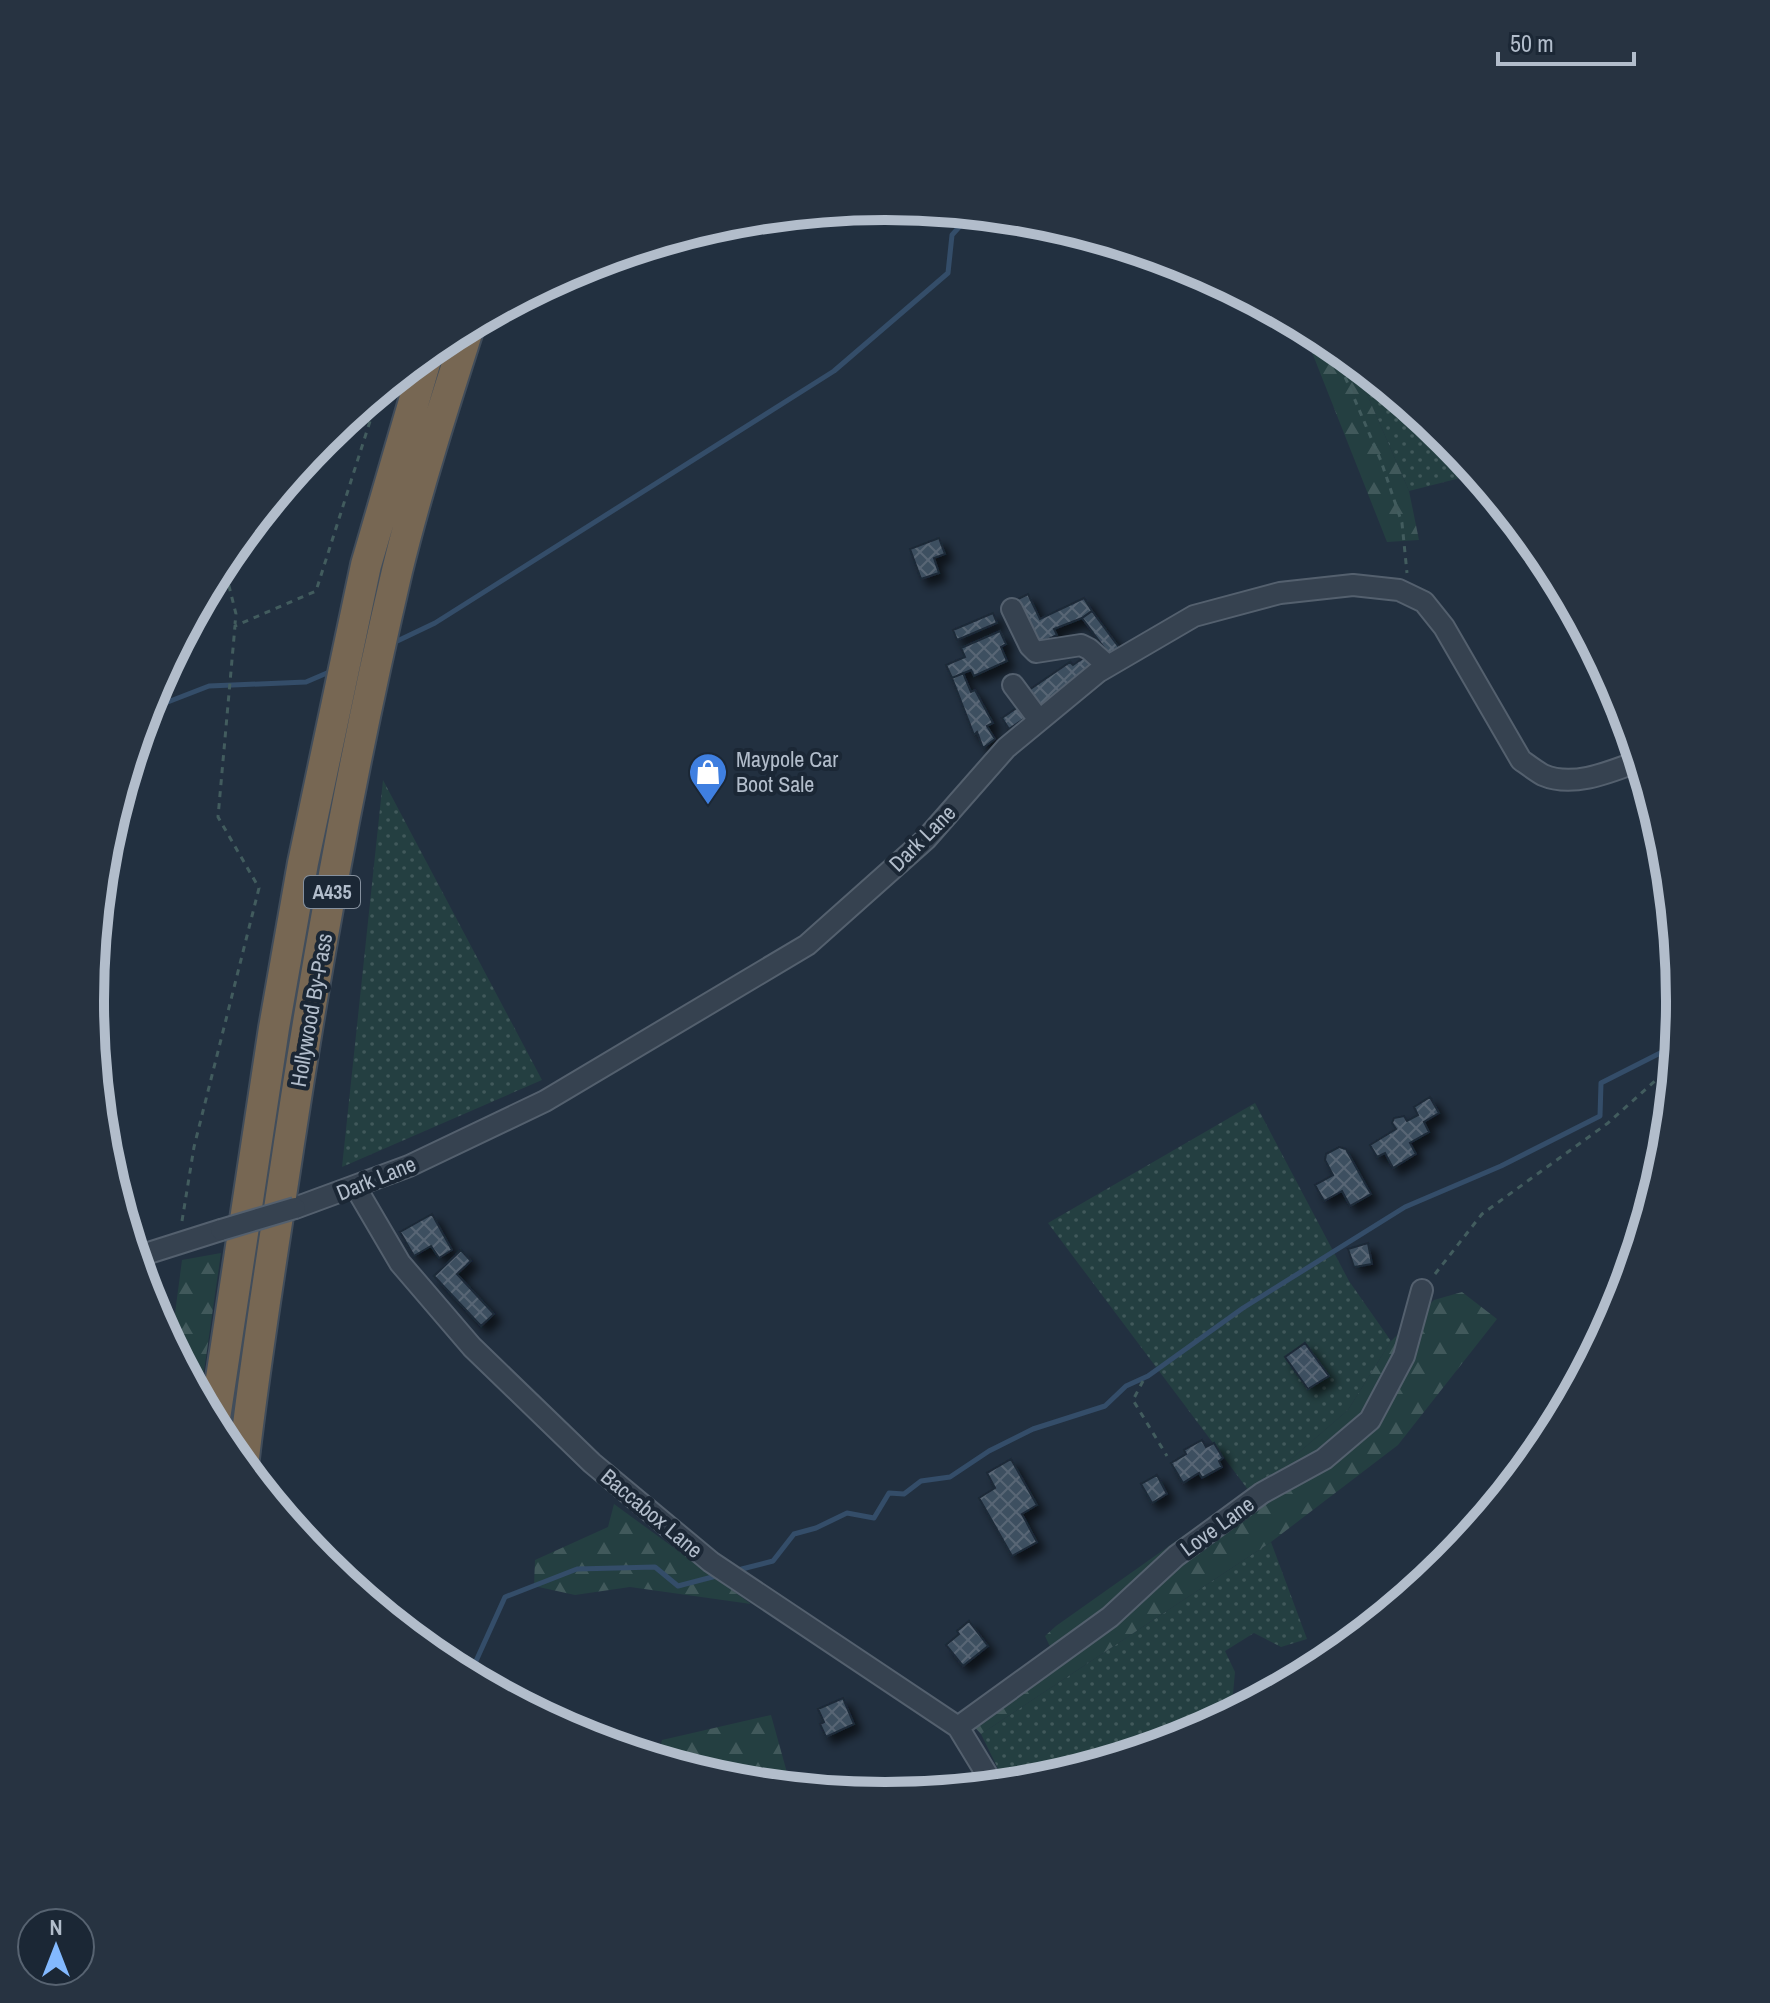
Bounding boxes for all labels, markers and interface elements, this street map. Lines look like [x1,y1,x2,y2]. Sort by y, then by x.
scale bar [1498,16,1634,66]
text: 50 m [1510,27,1554,59]
place label: Maypole Car Boot Sale [736,744,838,799]
shop icon: Maypole Car Boot Sale [687,751,729,806]
street label: Dark Lane [882,798,962,878]
road number: A435 [304,876,360,908]
street label: Hollywood By-Pass [283,931,339,1089]
street label: Dark Lane [332,1149,420,1207]
street label: Baccabox Lane [595,1462,709,1564]
street label: Love Lane [1174,1489,1260,1563]
north arrow [16,1907,96,1987]
text: N [49,1912,63,1942]

